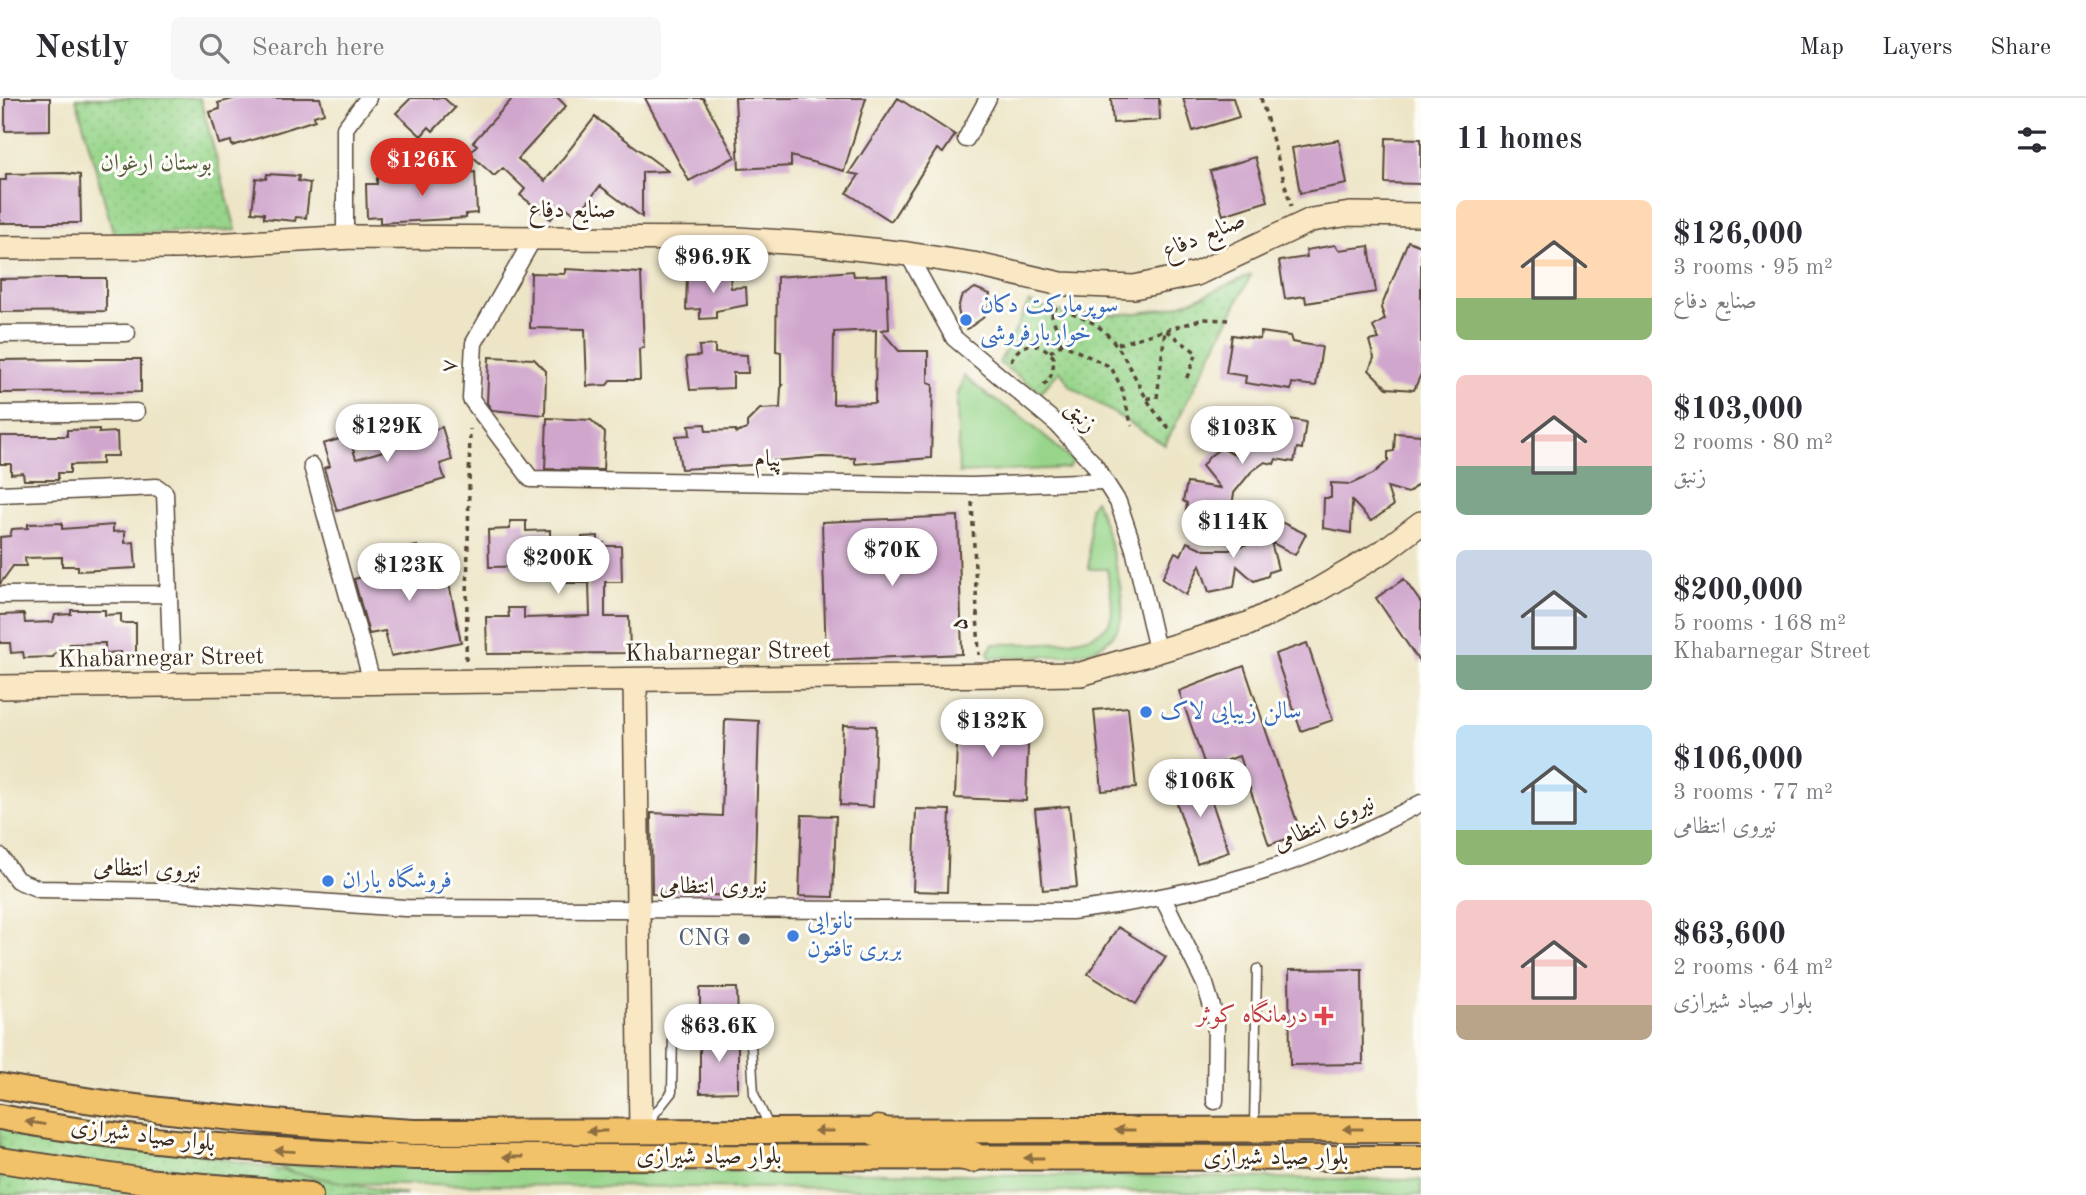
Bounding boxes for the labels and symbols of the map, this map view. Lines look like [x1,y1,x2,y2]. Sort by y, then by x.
pin: $126K [373,139,471,198]
park label: بوستان ارغوان [100,152,212,177]
street label: صنایع دفاع [528,199,616,231]
street label: صنایع دفاع [1159,208,1252,272]
pin: $96.9K [656,236,770,295]
place label: سوپرمارکت دکان خواربارفروشی [980,293,1118,349]
marker: سوپرمارکت دکان خواربارفروشی [958,312,974,328]
street label: ۷ [438,358,462,374]
street label: زنبق [1059,396,1101,438]
pin: $129K [338,404,436,464]
pin: $103K [1193,406,1291,466]
street label: پیام [754,448,782,479]
pin: $114K [1184,500,1282,560]
pin: $70K [851,528,933,588]
pin: $200K [509,536,607,596]
pin: $123K [360,544,458,603]
street label: ۵ [948,616,972,632]
street label: Khabarnegar Street [625,639,831,667]
street label: Khabarnegar Street [58,645,264,673]
pin: $132K [943,700,1041,759]
place label: سالن زیبایی لاک [1160,700,1302,726]
marker: سالن زیبایی لاک [1138,704,1154,720]
pin: $106K [1151,760,1249,819]
street label: نیروی انتظامی [1270,791,1378,857]
street label: نیروی انتظامی [93,856,201,884]
place label: فروشگاه یاران [342,864,452,894]
marker: فروشگاه یاران [320,873,336,889]
street label: نیروی انتظامی [659,875,767,899]
place label: نانوایی بربری تافتون [807,910,902,963]
place label: CNG [678,927,730,951]
marker: نانوایی بربری تافتون [785,928,801,944]
marker: CNG [736,931,752,947]
place label: درمانگاه کوثر [1194,999,1308,1029]
pin: $63.6K [662,1004,776,1064]
marker: درمانگاه کوثر [1314,1006,1334,1026]
street label: بلوار صیاد شیرازی [69,1115,217,1158]
one-way arrow [24,1117,46,1128]
one-way arrow [1342,1123,1364,1135]
one-way arrow [1114,1124,1136,1136]
one-way arrow [586,1125,608,1137]
one-way arrow [813,1125,835,1137]
one-way arrow [274,1145,296,1156]
street label: بلوار صیاد شیرازی [636,1145,782,1170]
street label: بلوار صیاد شیرازی [1203,1146,1349,1171]
one-way arrow [502,1151,524,1163]
one-way arrow [1023,1152,1045,1163]

